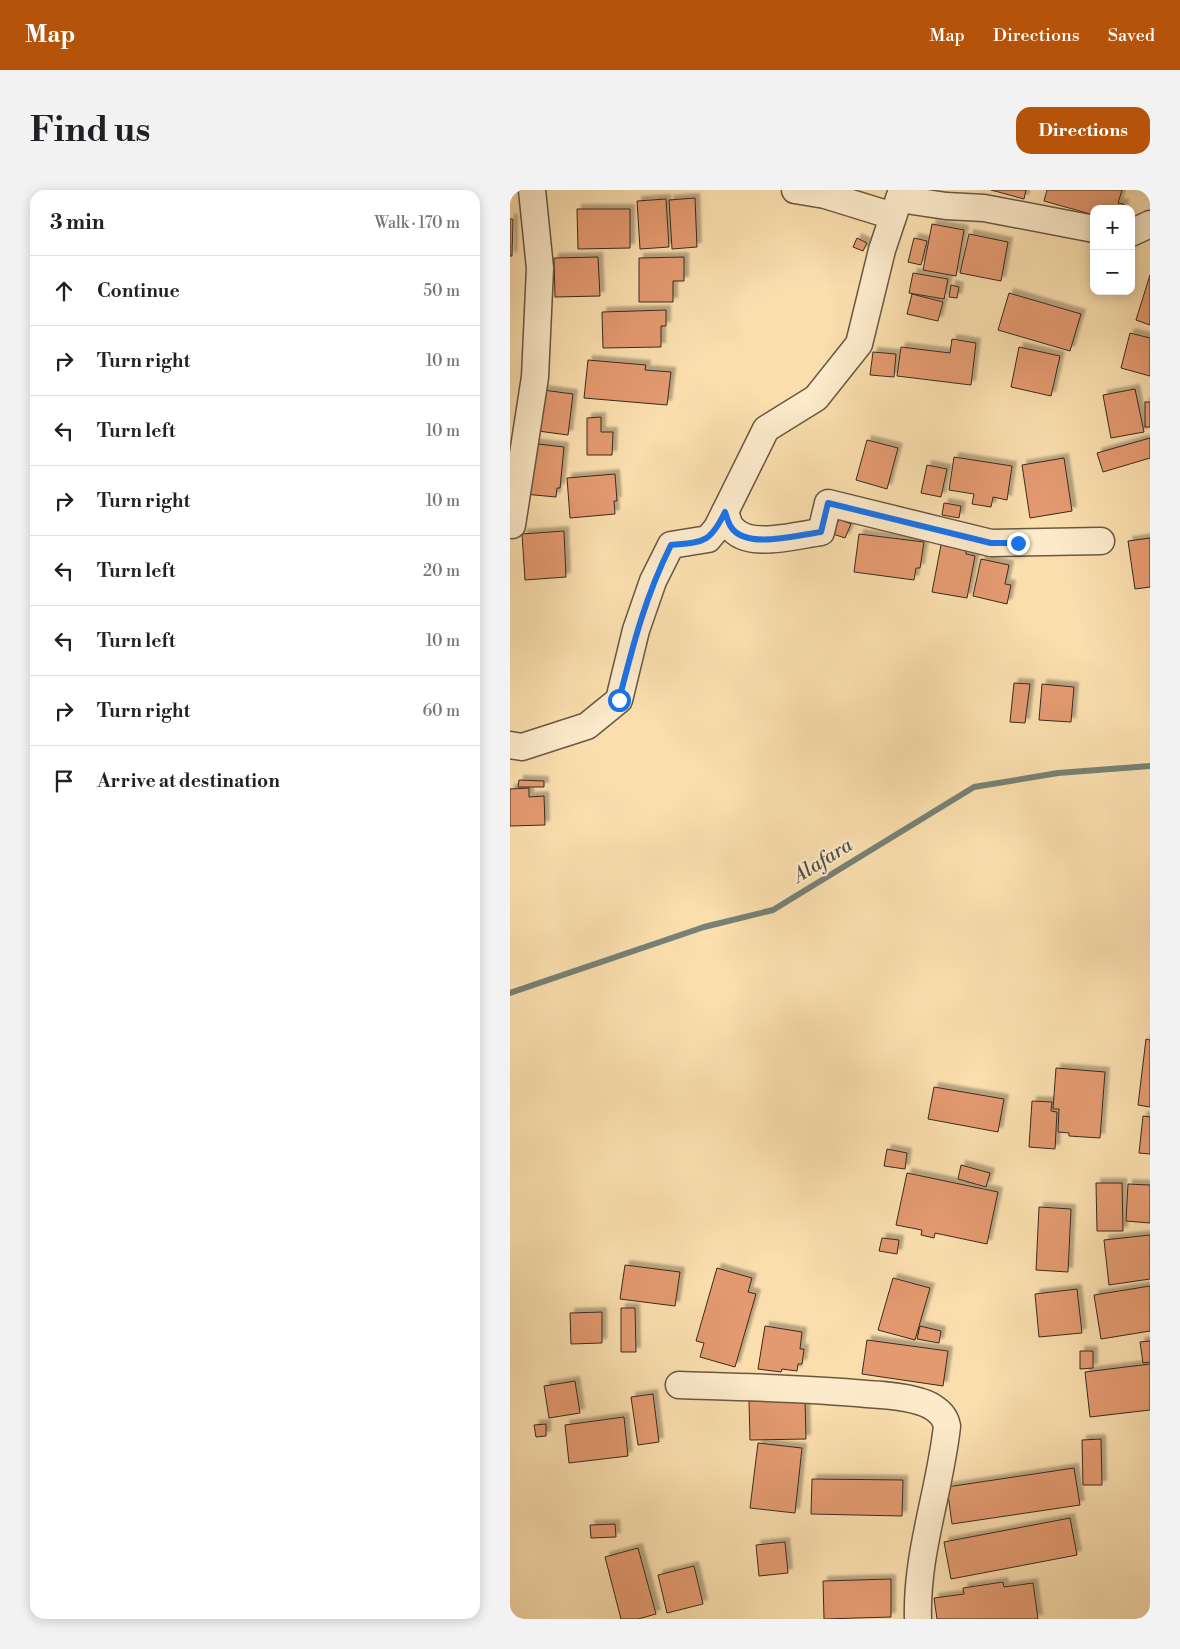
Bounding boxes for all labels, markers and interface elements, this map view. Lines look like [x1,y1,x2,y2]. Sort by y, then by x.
text: Map [25,20,75,50]
text: Map [929,24,965,47]
text: Directions [993,24,1080,47]
text: Saved [1108,24,1155,47]
button: Directions [1016,107,1150,154]
text: Find us [30,109,150,152]
map controls [1090,205,1135,295]
button: + [1090,205,1135,250]
text: 3 min [50,210,105,236]
text: Walk · 170 m [374,213,460,233]
button: − [1090,250,1135,295]
icon: ahead [50,277,78,305]
text: Continue [97,279,180,303]
text: 50 m [423,281,460,301]
icon: right [50,347,78,375]
text: Turn right [97,349,190,373]
text: 10 m [426,351,460,371]
icon: left [50,417,78,445]
text: Turn left [97,419,176,443]
text: 10 m [426,421,460,441]
icon: right [50,487,78,515]
text: Turn right [97,489,190,513]
text: 10 m [426,491,460,511]
route end [1007,532,1030,555]
icon: left [50,557,78,585]
text: Turn left [97,559,176,583]
text: 20 m [423,561,460,581]
icon: left [50,627,78,655]
text: Turn left [97,629,176,653]
text: 10 m [426,631,460,651]
route start [608,689,631,712]
icon: right [50,697,78,725]
text: Turn right [97,699,190,723]
text: 60 m [422,701,460,721]
icon: arrive [50,767,78,795]
text: Arrive at destination [97,769,280,793]
water label: Alafara [787,833,858,890]

